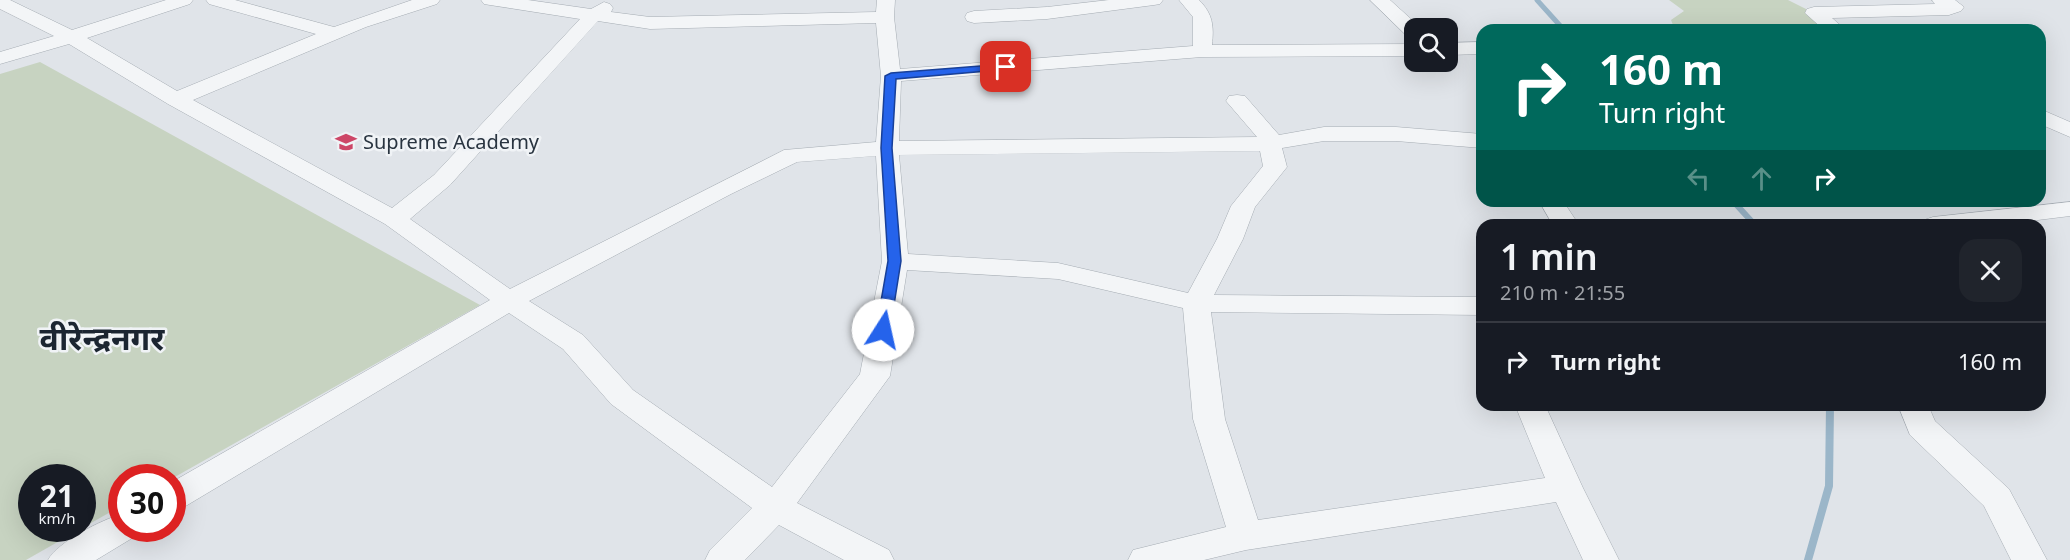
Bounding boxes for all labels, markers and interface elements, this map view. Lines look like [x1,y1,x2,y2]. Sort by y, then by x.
map controls [1404,18,1458,72]
button: search [1404,18,1458,72]
text: 160 m [1599,40,1723,97]
pin [980,41,1031,92]
icon: right [1500,48,1578,126]
icon: arrive [989,50,1022,83]
text: Turn right [1599,94,1725,131]
place label: Supreme Academy [363,128,540,155]
school or university icon: Supreme Academy [334,130,358,154]
icon: left [1682,162,1715,195]
icon: ahead [1745,162,1778,195]
icon: right [1808,162,1841,195]
text: 1 min [1500,232,1598,281]
button: close [1959,239,2022,302]
text: 210 m · 21:55 [1500,279,1625,306]
position arrow [851,298,915,362]
district label: वीरेन्द्रनगर [40,316,165,359]
icon: right [1500,345,1533,378]
text: Turn right [1551,346,1661,376]
text: 160 m [1958,346,2022,376]
speed limit sign: 30 [108,464,186,542]
text: 21 [40,475,74,516]
text: km/h [39,508,75,528]

